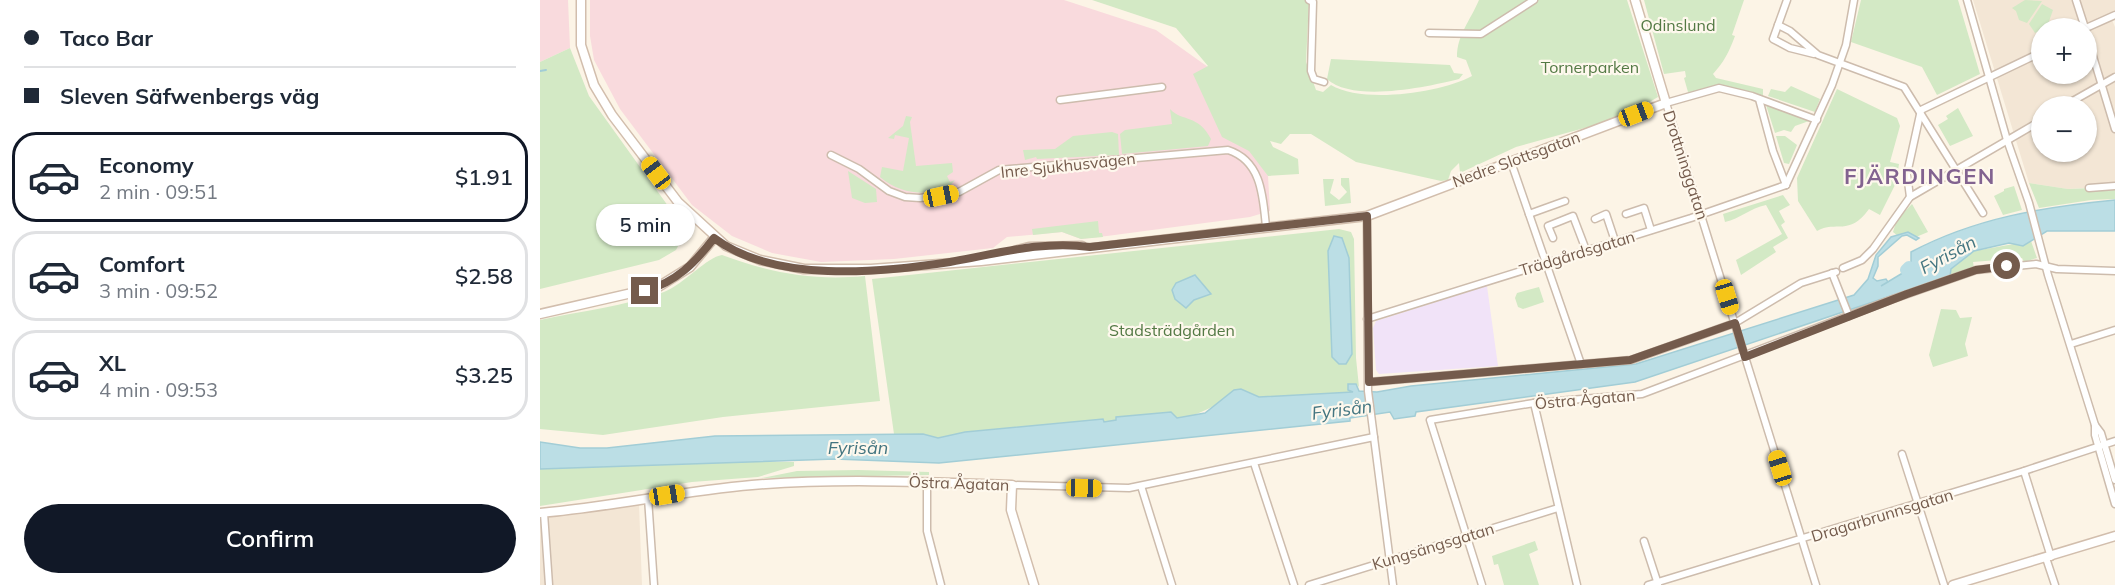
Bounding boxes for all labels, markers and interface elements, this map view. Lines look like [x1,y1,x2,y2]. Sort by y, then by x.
park label: Odinslund [1640,15,1716,35]
map controls [2031,18,2097,162]
button: + [2031,18,2097,84]
text: Taco Bar [60,24,153,52]
park label: Tornerparken [1541,57,1639,77]
text: Sleven Säfwenbergs väg [60,82,319,110]
button: − [2031,96,2097,162]
car [1616,99,1656,129]
street label: Drottninggatan [1659,108,1713,222]
street label: Nedre Slottsgatan [1449,127,1583,191]
street label: Inre Sjukhusvägen [1000,148,1136,182]
icon: car [27,150,81,204]
text: Economy [99,151,194,179]
car [638,153,674,193]
district label: FJÄRDINGEN [1844,162,1996,190]
text: $1.91 [455,163,513,191]
text: 2 min · 09:51 [99,179,218,204]
car [922,183,960,209]
callout: 5 min [596,204,694,246]
text: 5 min [620,212,671,237]
street label: Trädgårdsgatan [1517,226,1637,280]
water label: Fyrisån [1916,230,1980,279]
icon: car [27,249,81,303]
text: Comfort [99,250,185,278]
route start [1993,252,2020,279]
text: $2.58 [455,262,513,290]
route end [631,277,658,304]
car [1713,277,1741,317]
text: 3 min · 09:52 [99,278,218,303]
park label: Stadsträdgården [1109,320,1235,340]
icon: car [27,348,81,402]
text: XL [99,349,126,377]
text: $3.25 [455,361,513,389]
text: 4 min · 09:53 [99,377,218,402]
street label: Östra Ågatan [1534,385,1636,413]
water label: Fyrisån [1310,394,1373,425]
water label: Fyrisån [828,436,888,459]
car [1766,448,1794,488]
street label: Östra Ågatan [908,471,1010,495]
car [1066,479,1102,497]
car [648,483,686,507]
street label: Dragarbrunnsgatan [1809,484,1955,546]
button: Confirm [24,504,516,573]
street label: Kungsängsgatan [1370,518,1496,574]

